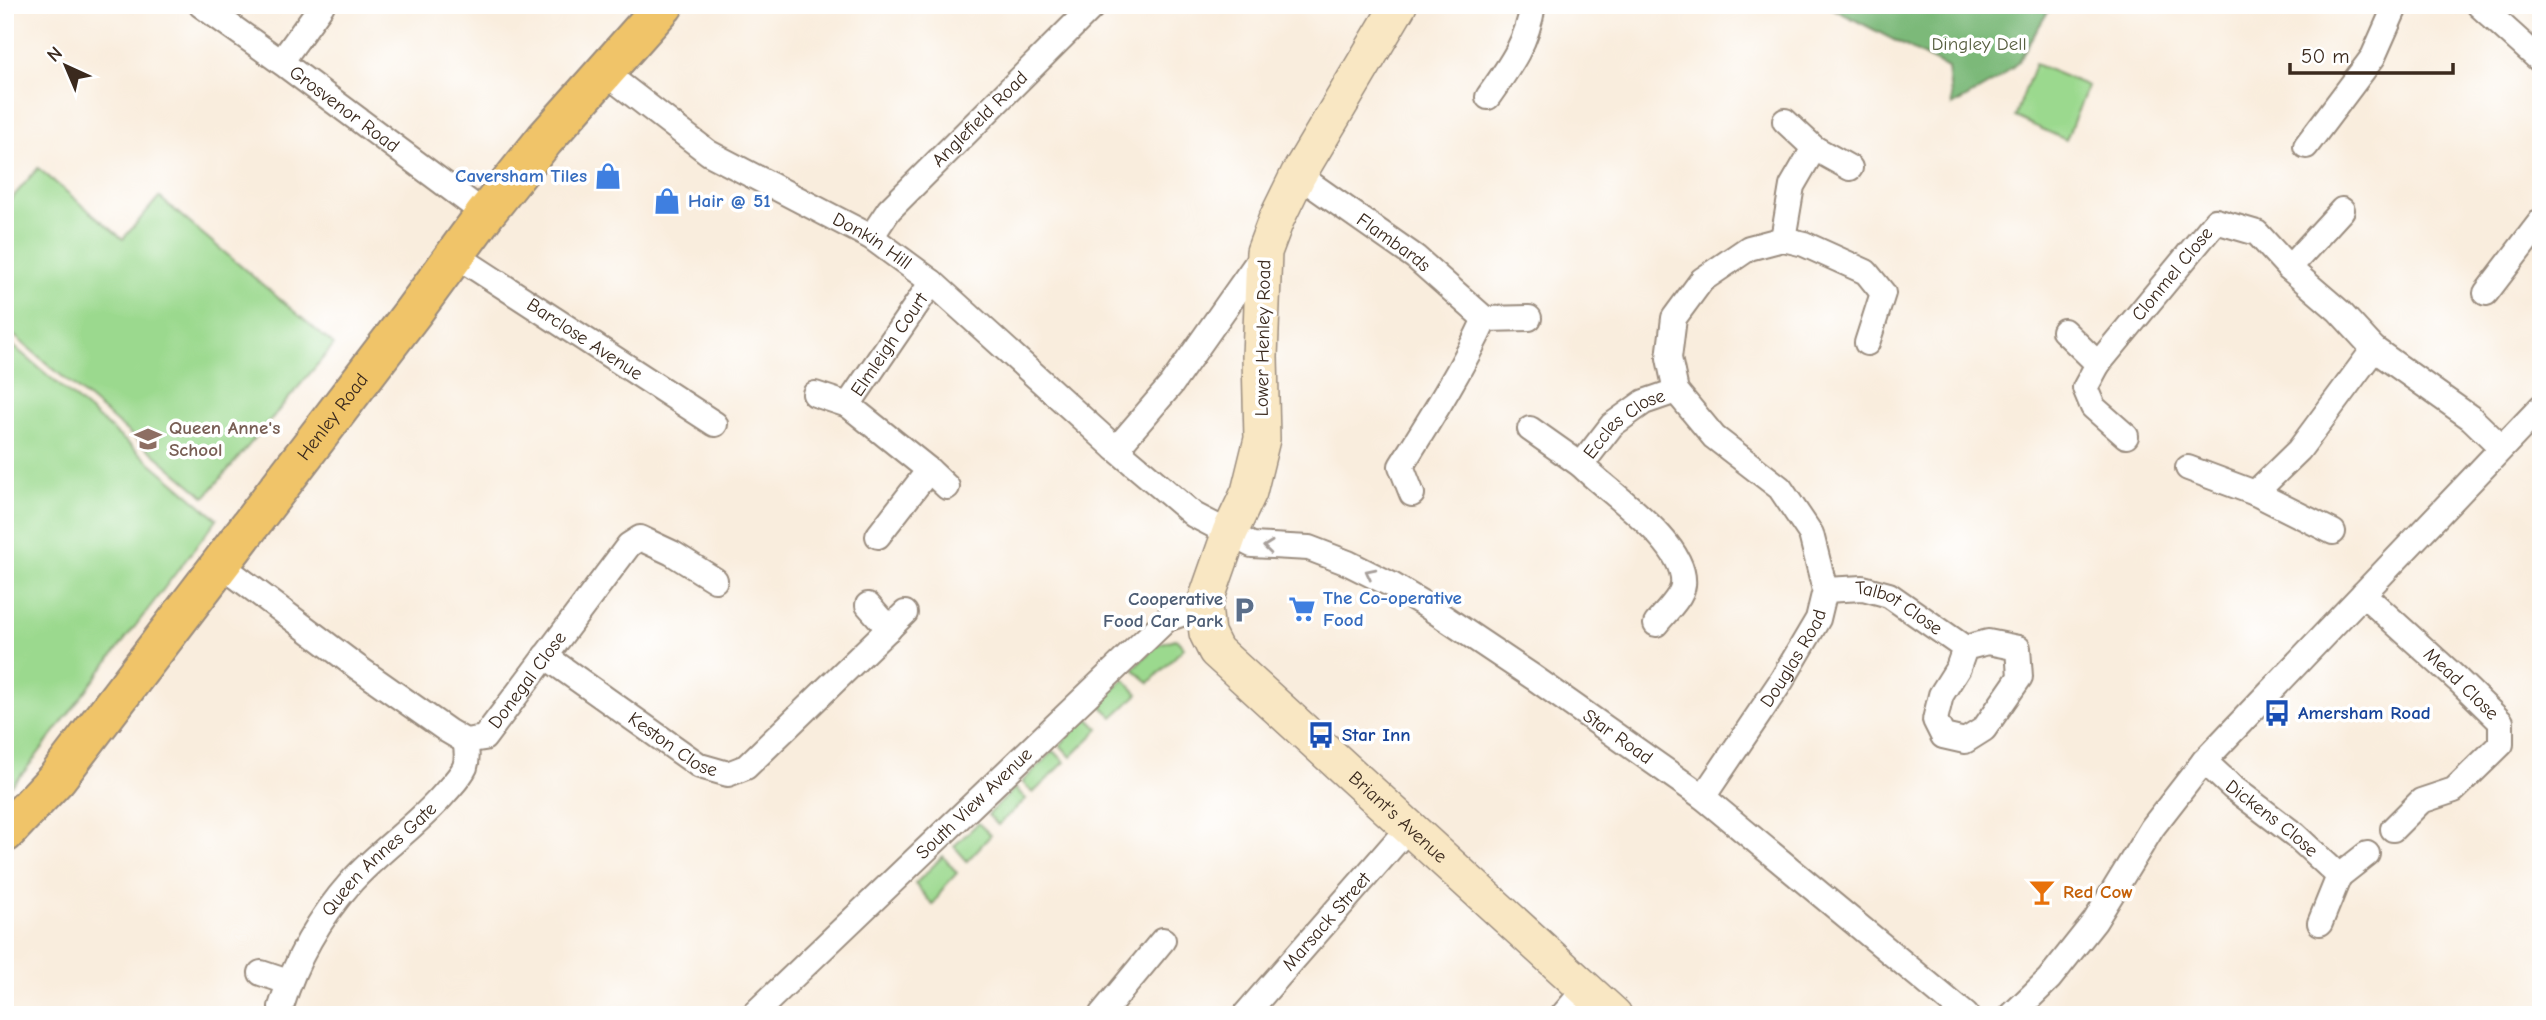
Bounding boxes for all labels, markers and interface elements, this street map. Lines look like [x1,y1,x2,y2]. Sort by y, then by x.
north arrow [32,32,102,102]
scale bar [2290,32,2453,76]
park label: Dingley Dell [1931,33,2027,55]
text: N [43,42,67,67]
text: 50 m [2301,44,2350,68]
street label: Grosvenor Road [285,61,403,157]
street label: Anglefield Road [928,67,1032,171]
shop icon: Caversham Tiles [593,161,623,191]
place label: Caversham Tiles [455,165,587,187]
shop icon: Hair @ 51 [652,186,682,216]
place label: Hair @ 51 [688,190,771,212]
street label: Donkin Hill [829,208,916,274]
street label: Flambards [1352,209,1435,277]
street label: Clonmel Close [2127,223,2217,326]
street label: Lower Henley Road [1251,259,1275,417]
street label: Elmleigh Court [846,288,933,400]
street label: Barclose Avenue [523,293,647,385]
street label: Henley Road [293,369,373,465]
street label: Eccles Close [1579,385,1668,463]
place label: Queen Anne's School [169,417,280,461]
school or university icon: Queen Anne's School [133,424,163,454]
one-way arrow [1262,539,1273,554]
one-way arrow [1365,568,1377,582]
street label: Talbot Close [1855,577,1947,640]
place label: The Co-operative Food [1323,587,1462,631]
place label: Cooperative Food Car Park [1103,588,1224,632]
supermarket icon: The Co-operative Food [1287,594,1317,624]
parking icon: Cooperative Food Car Park [1229,595,1259,625]
street label: Douglas Road [1756,607,1831,712]
street label: Donegal Close [484,627,571,733]
street label: Mead Close [2419,643,2503,724]
bus stop icon: Amersham Road [2262,698,2292,728]
place label: Amersham Road [2298,702,2431,724]
street label: Star Road [1579,705,1657,769]
street label: Keston Close [624,707,720,781]
bus stop icon: Star Inn [1306,720,1336,750]
place label: Star Inn [1342,724,1411,746]
street label: South View Avenue [912,743,1037,864]
street label: Briant's Avenue [1344,767,1451,868]
street label: Dickens Close [2221,775,2323,862]
street label: Queen Annes Gate [317,798,441,921]
street label: Marsack Street [1278,867,1376,975]
bar icon: Red Cow [2027,877,2057,907]
place label: Red Cow [2063,881,2133,903]

